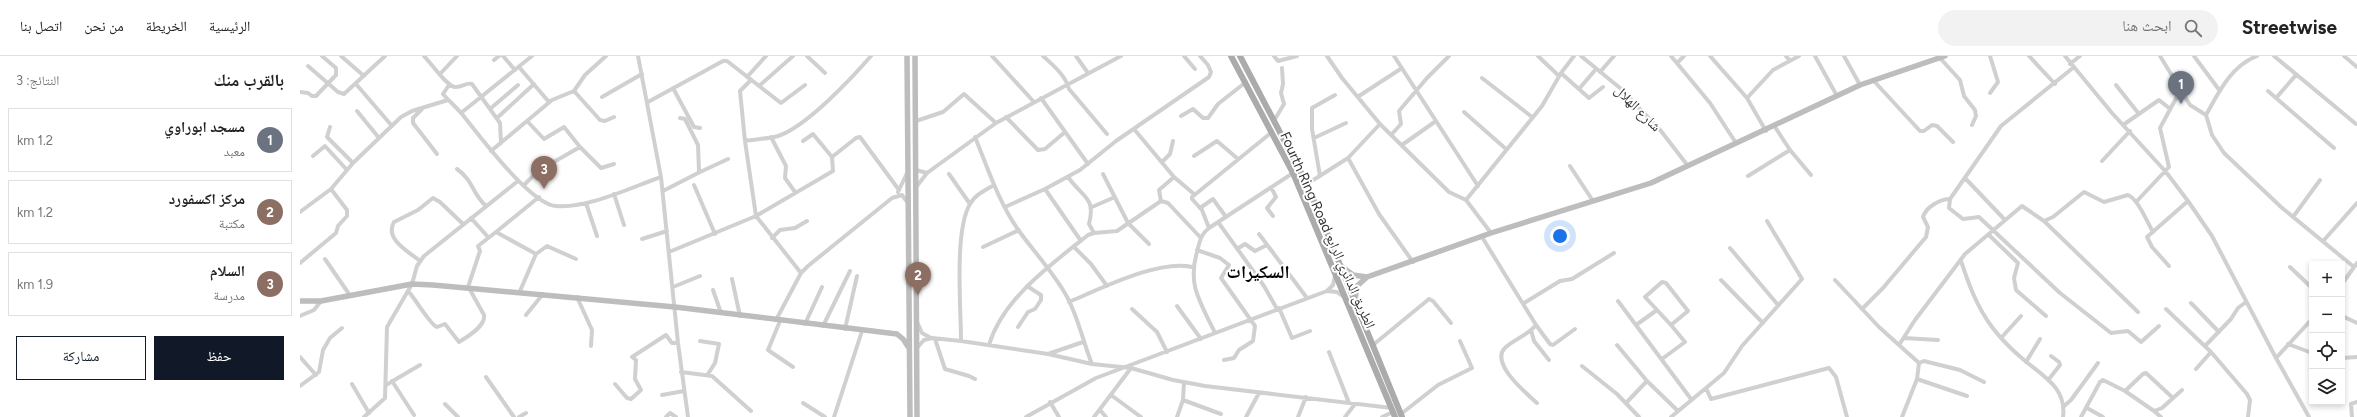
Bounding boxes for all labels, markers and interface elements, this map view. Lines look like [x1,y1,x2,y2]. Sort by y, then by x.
search box [1938,10,2218,46]
text: Streetwise [2242,16,2337,39]
text: ابحث هنا [2122,17,2172,35]
icon: search [2182,17,2204,39]
text: اتصل بنا [20,18,62,35]
text: من نحن [84,18,124,35]
text: الخريطة [146,18,187,35]
text: الرئيسية [209,18,250,35]
text: بالقرب منك [214,70,284,90]
pin: 1 [2168,71,2194,104]
text: النتائج: 3 [16,73,59,88]
street label: شارع الهلال [1610,82,1664,136]
text: مسجد ابوراوي [164,118,245,136]
street label: Fourth Ring Road الطريق الدائري الرابع [1274,129,1379,332]
text: 1.2 km [17,133,53,148]
text: 1 [267,133,273,148]
text: معبد [224,144,245,159]
pin: 3 [531,156,557,189]
text: مركز اكسفورد [169,190,245,208]
text: 1.2 km [17,205,53,220]
text: 2 [266,205,274,220]
text: مكتبة [219,216,245,231]
your location [1550,226,1570,246]
district label: السكيرات [1226,261,1290,283]
map controls [2309,261,2345,405]
button: + [2309,261,2345,297]
text: السلام [210,262,245,280]
pin: 2 [905,262,931,295]
text: 1.9 km [17,277,53,292]
text: 3 [266,277,274,292]
text: مدرسة [213,288,245,303]
button: − [2309,297,2345,333]
button: locate [2309,333,2345,369]
button: مشاركة [16,336,146,380]
button: حفظ [154,336,284,380]
button: layers [2309,369,2345,405]

